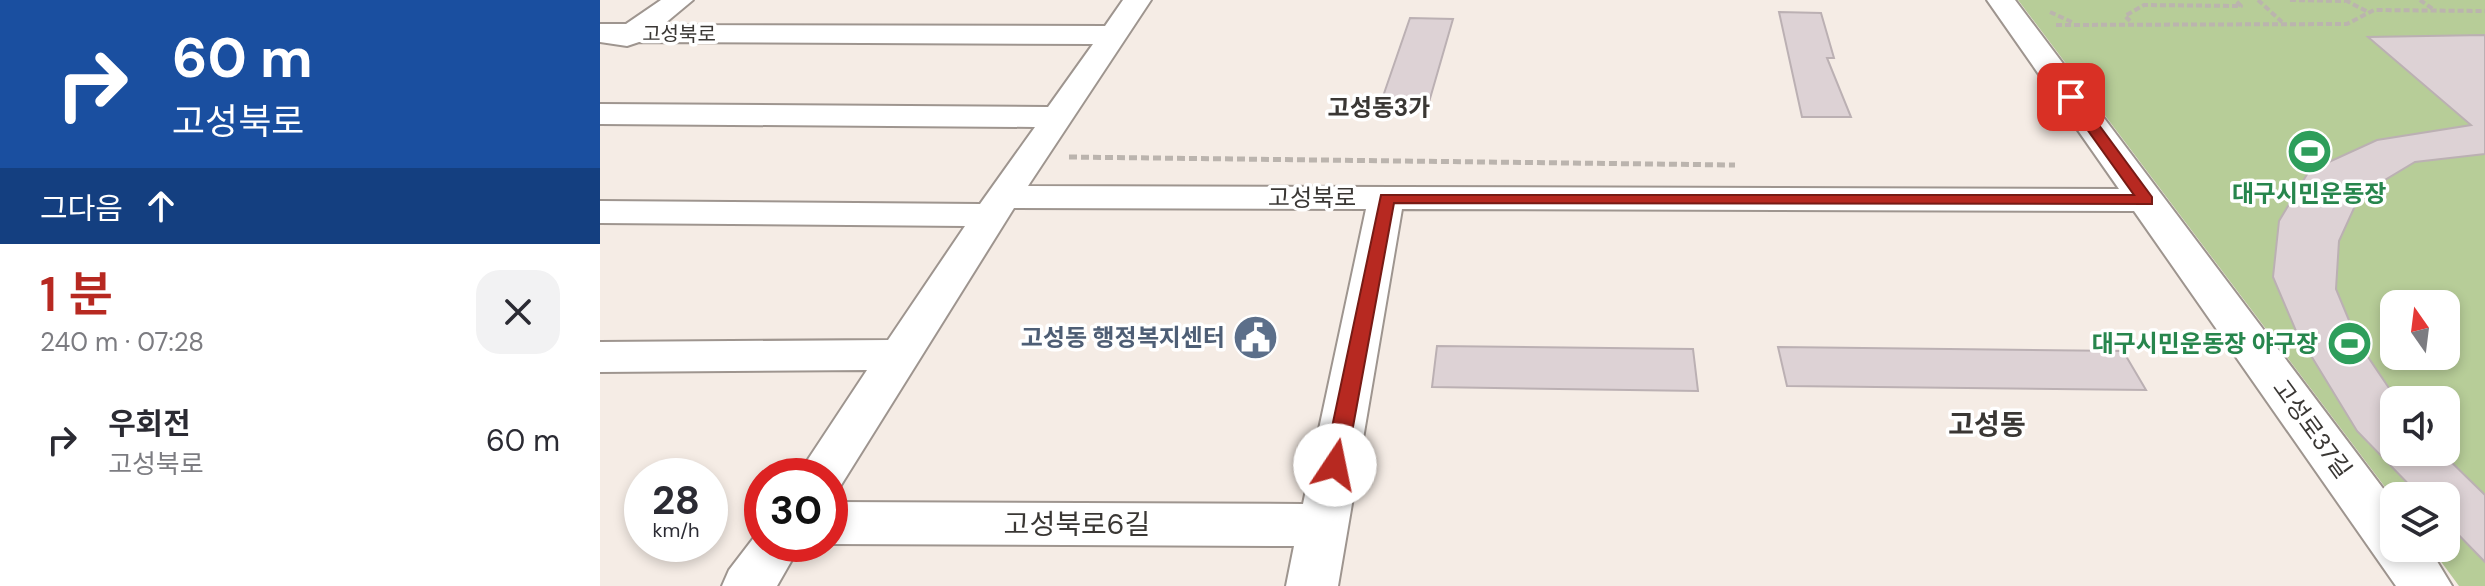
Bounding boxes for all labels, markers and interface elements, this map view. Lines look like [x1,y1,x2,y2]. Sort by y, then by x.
text: 60 m [172,21,313,94]
street label: 고성북로 [642,21,716,47]
icon: right [40,32,144,136]
pin [2037,63,2105,131]
icon: arrive [2049,75,2093,119]
district label: 고성동3가 [1328,92,1430,123]
text: 고성북로 [172,98,304,145]
sports icon: 대구시민운동장 [2285,128,2333,176]
place label: 대구시민운동장 [2232,178,2386,209]
street label: 고성북로 [1268,182,1356,213]
icon: ahead [139,184,183,228]
text: 그다음 [40,189,123,228]
text: 1 분 [40,263,113,326]
button: close [476,270,560,354]
north arrow [2380,290,2460,370]
map controls [2380,290,2460,562]
public building icon: 고성동 행정복지센터 [1232,314,1280,362]
sports icon: 대구시민운동장 야구장 [2325,320,2373,368]
place label: 고성동 행정복지센터 [1021,322,1225,353]
text: 240 m · 07:28 [40,325,204,359]
place label: 대구시민운동장 야구장 [2092,328,2318,359]
street label: 고성로37길 [2266,373,2359,484]
button: sound [2380,386,2460,466]
text: 우회전 [108,404,191,443]
district label: 고성동 [1948,406,2026,443]
icon: right [40,418,84,462]
text: 60 m [486,421,560,460]
position arrow [1293,423,1377,507]
text: 고성북로 [108,447,204,481]
speed limit sign: 30 [744,458,848,562]
text: 28 [652,474,700,526]
button: layers [2380,482,2460,562]
street label: 고성북로6길 [1004,506,1150,543]
text: km/h [652,517,700,543]

